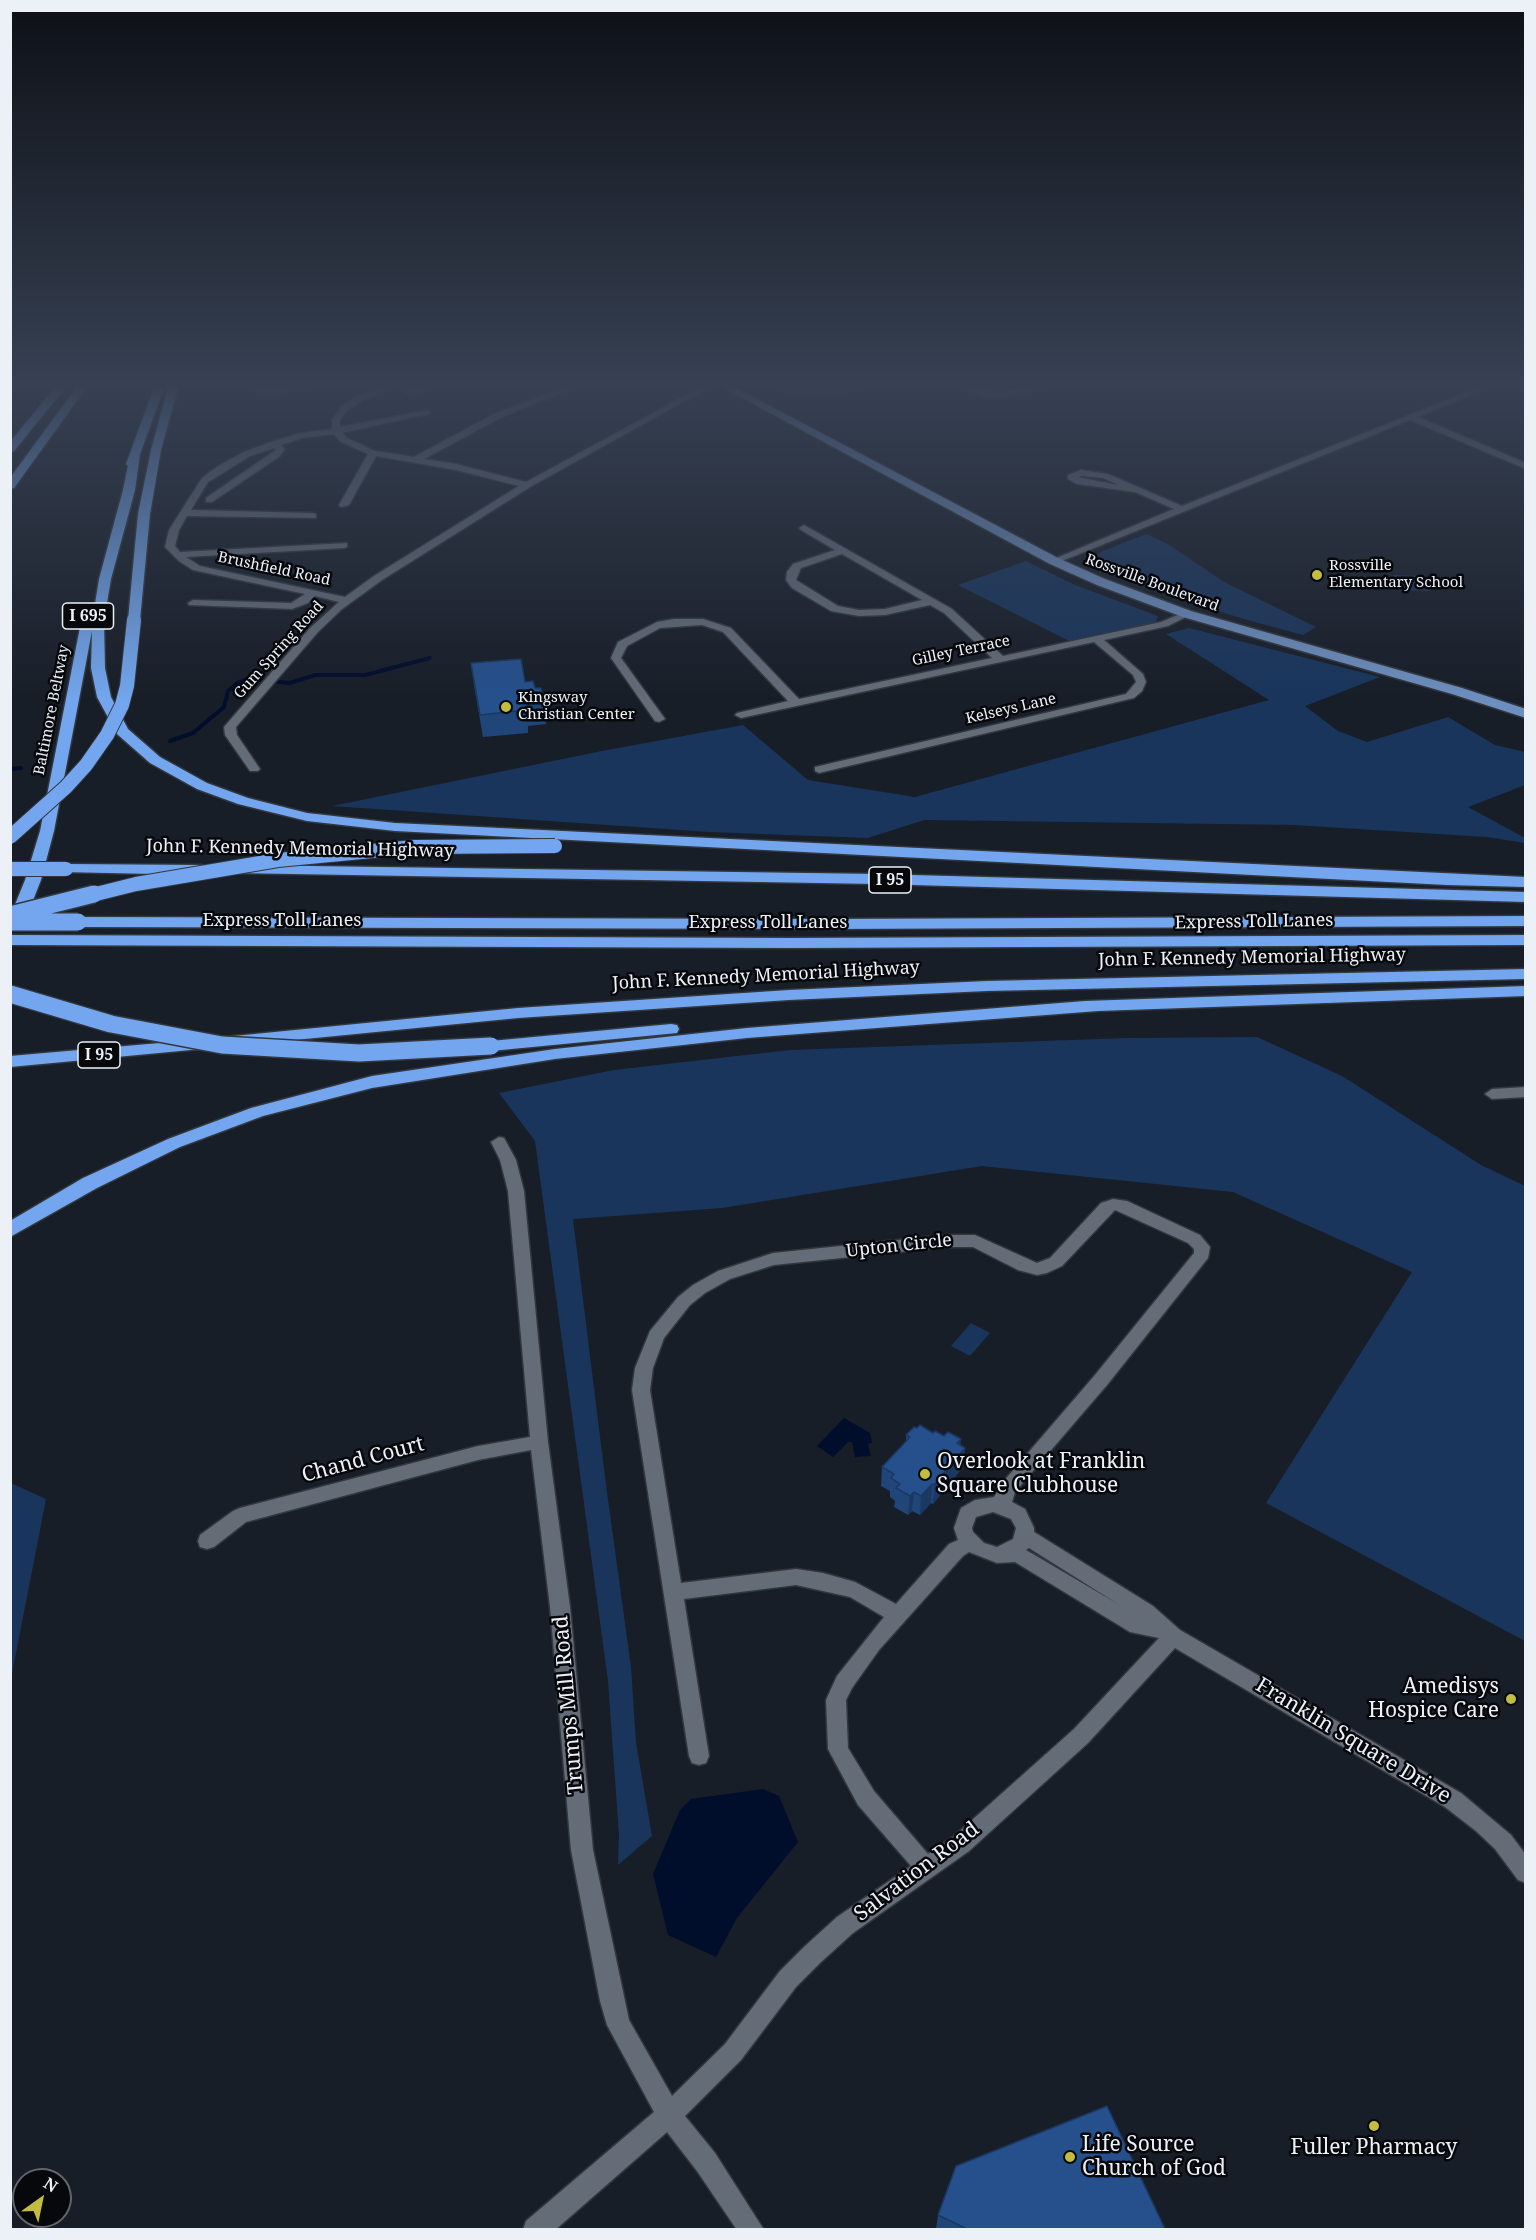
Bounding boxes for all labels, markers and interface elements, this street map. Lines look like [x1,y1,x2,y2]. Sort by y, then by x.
street label: Brushfield Road [216,548,332,590]
street label: Rossville Boulevard [1083,550,1221,616]
place label: Rossville Elementary School [1329,557,1463,592]
marker: Rossville Elementary School [1310,568,1324,582]
street label: Gum Spring Road [230,597,328,703]
road number: I 695 [62,603,113,629]
street label: Gilley Terrace [911,632,1011,670]
street label: Baltimore Beltway [31,643,73,777]
place label: Kingsway Christian Center [518,689,635,724]
street label: Kelseys Lane [964,690,1058,728]
marker: Kingsway Christian Center [499,700,513,714]
street label: John F. Kennedy Memorial Highway [146,836,454,862]
road number: I 95 [869,867,911,893]
street label: Express Toll Lanes [203,910,361,932]
street label: Express Toll Lanes [1174,910,1334,934]
street label: Express Toll Lanes [689,912,847,934]
street label: John F. Kennedy Memorial Highway [1098,945,1406,971]
street label: John F. Kennedy Memorial Highway [612,957,920,995]
road number: I 95 [78,1042,120,1068]
street label: Upton Circle [845,1230,953,1262]
street label: Chand Court [299,1432,427,1488]
place label: Overlook at Franklin Square Clubhouse [937,1449,1145,1499]
marker: Overlook at Franklin Square Clubhouse [918,1467,932,1481]
street label: Trumps Mill Road [549,1615,589,1795]
street label: Franklin Square Drive [1251,1673,1455,1809]
place label: Amedisys Hospice Care [1368,1674,1499,1724]
marker: Amedisys Hospice Care [1504,1692,1518,1706]
street label: Salvation Road [850,1817,984,1927]
marker: Fuller Pharmacy [1367,2119,1381,2133]
place label: Life Source Church of God [1082,2132,1226,2182]
place label: Fuller Pharmacy [1291,2135,1457,2161]
marker: Life Source Church of God [1063,2150,1077,2164]
north arrow [12,2168,72,2228]
text: N [39,2172,62,2197]

